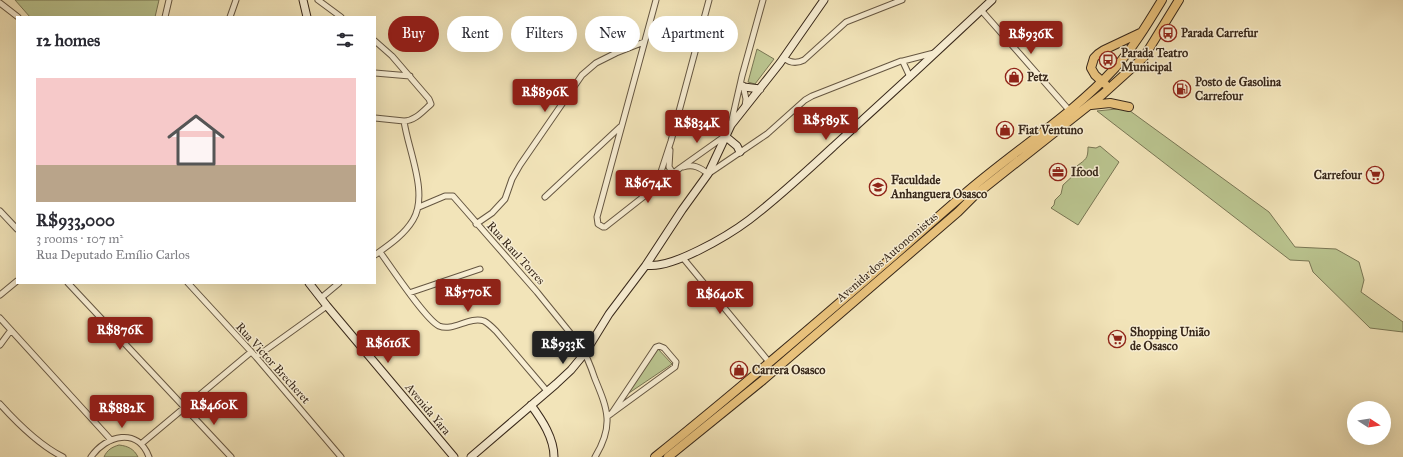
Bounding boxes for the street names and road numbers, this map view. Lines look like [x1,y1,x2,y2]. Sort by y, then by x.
street label: Avenida dos Autonomistas [833,209,940,305]
street label: Rua Raul Torres [484,219,548,287]
street label: Rua Victor Brecheret [233,320,314,407]
street label: Avenida Yara [402,380,454,438]

